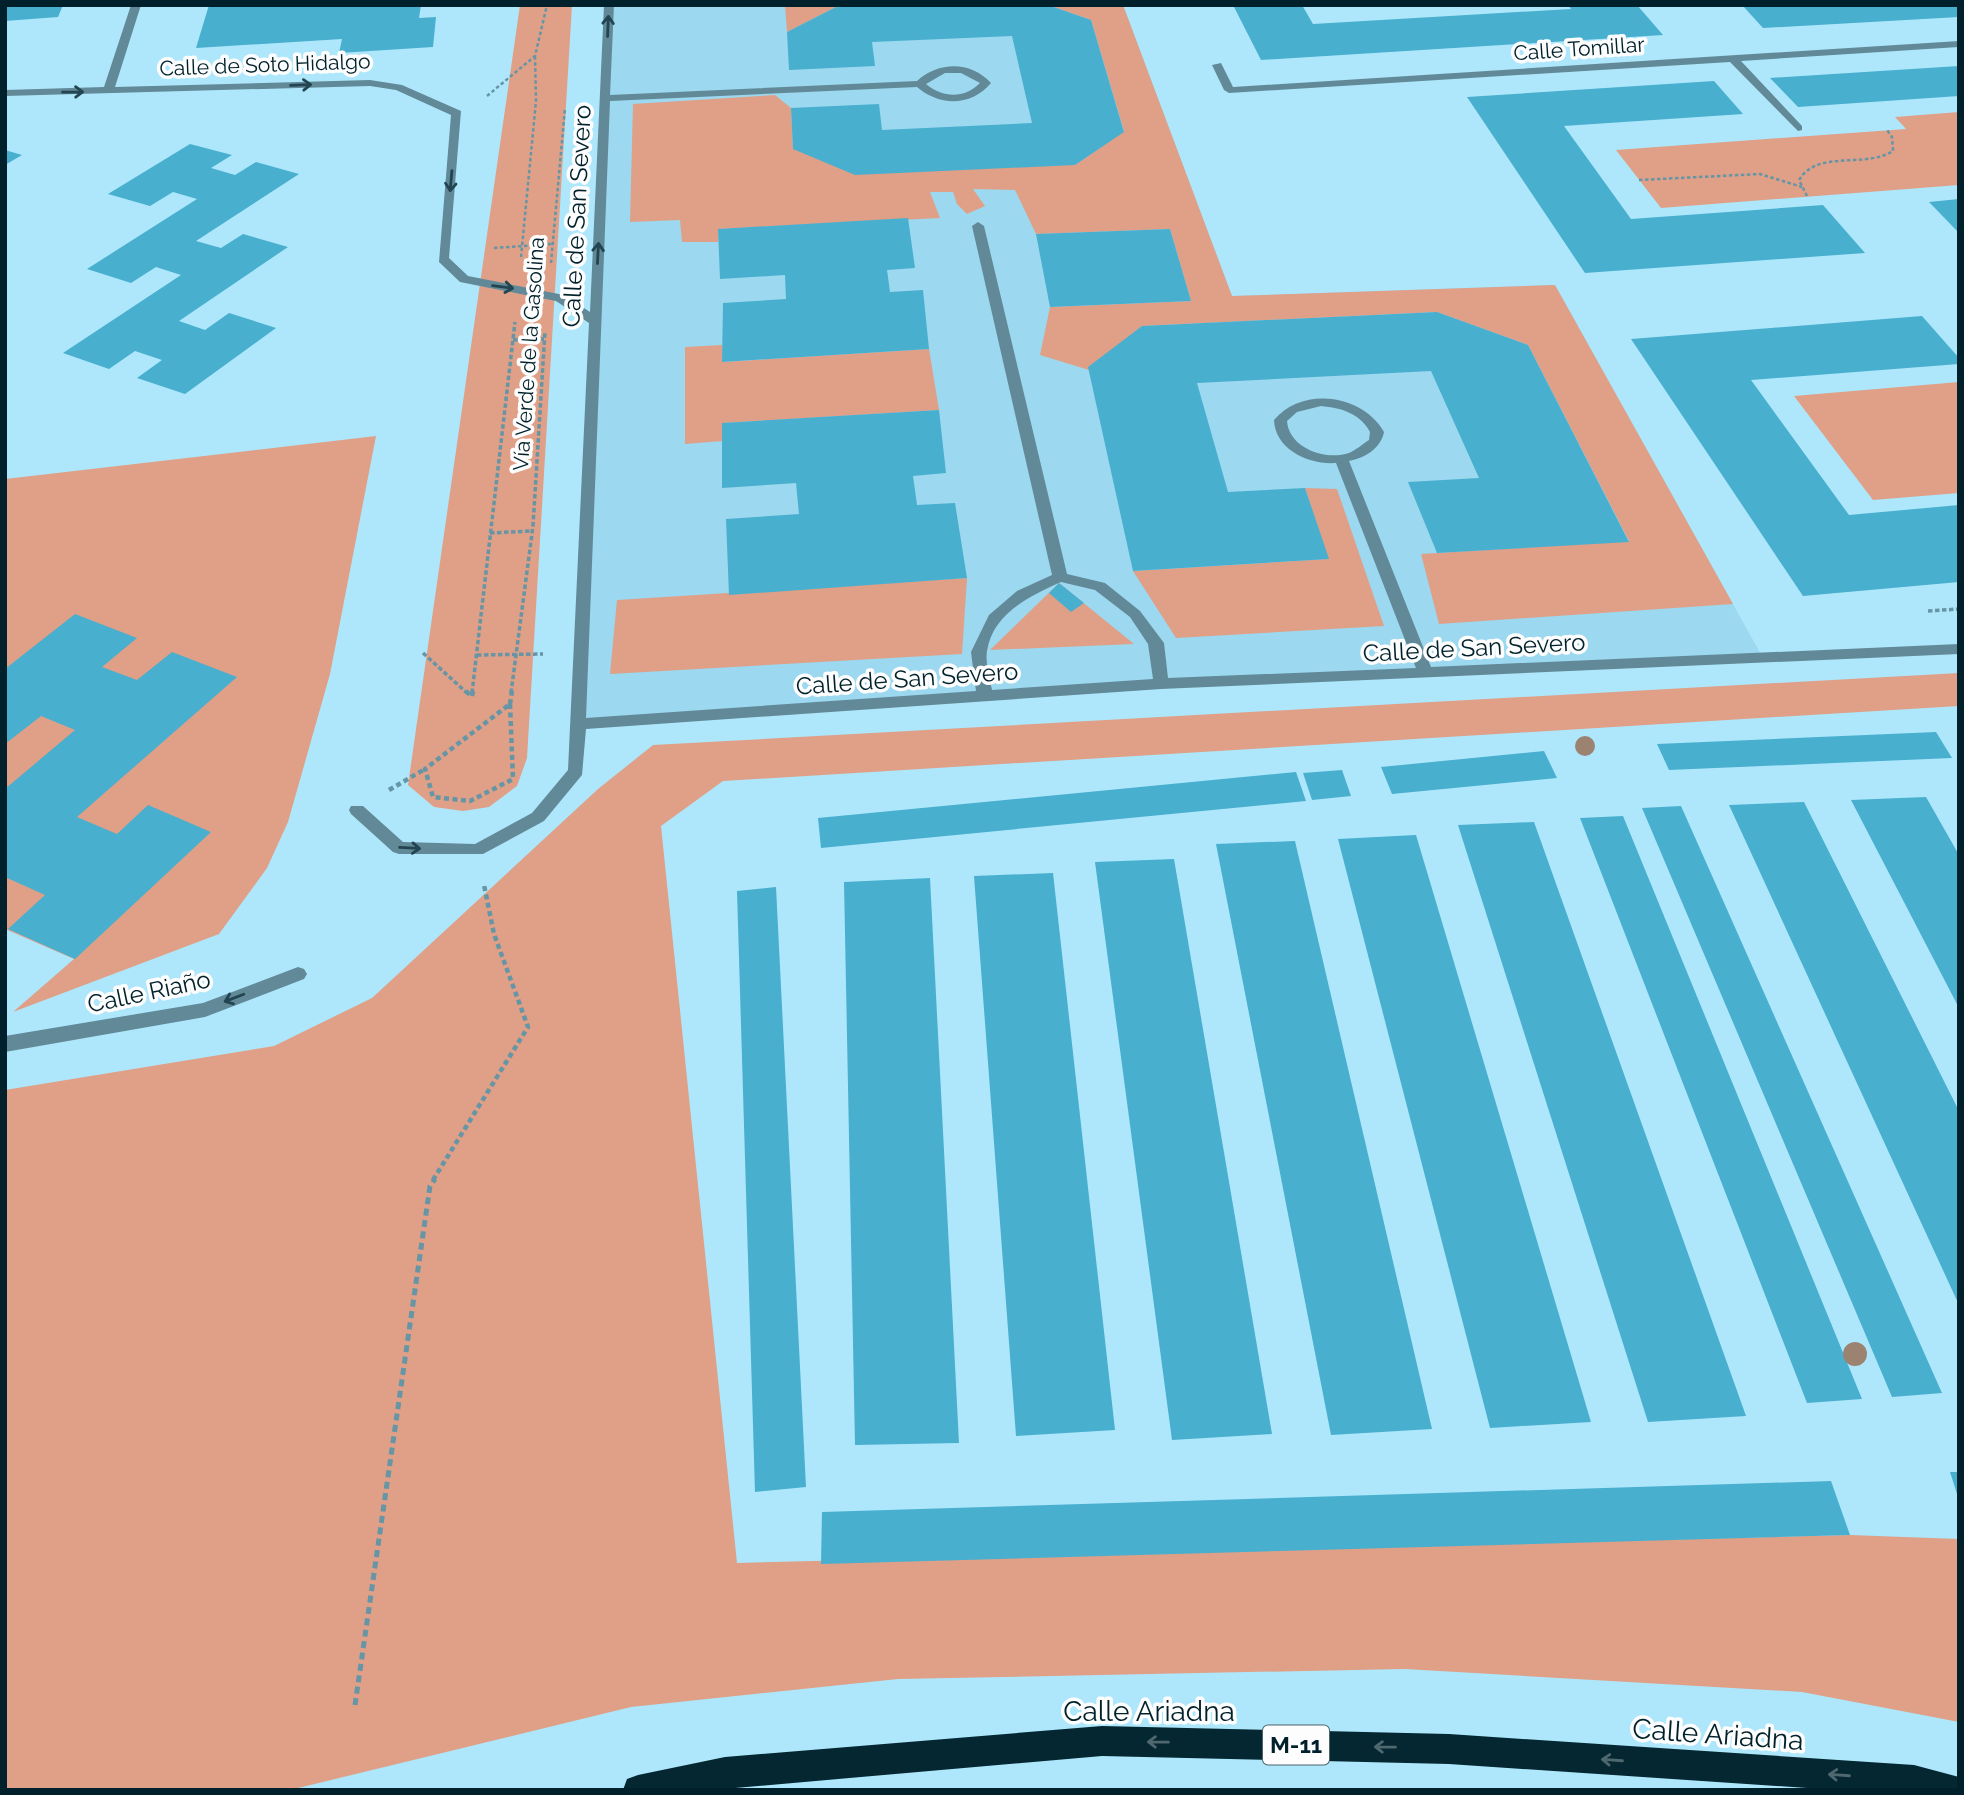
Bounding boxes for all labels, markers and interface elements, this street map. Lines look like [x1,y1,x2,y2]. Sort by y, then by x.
one-way arrow [601,14,614,37]
street label: Calle Tomillar [1513,31,1646,66]
street label: Calle de Soto Hidalgo [159,48,371,81]
one-way arrow [289,78,312,92]
one-way arrow [62,85,85,99]
street label: Calle de San Severo [556,104,597,328]
one-way arrow [444,169,457,192]
street label: Vía Verde de la Gasolina [508,236,549,472]
one-way arrow [592,242,605,265]
one-way arrow [491,280,513,293]
street label: Calle de San Severo [1362,627,1586,668]
street label: Calle de San Severo [795,656,1019,701]
one-way arrow [398,842,421,855]
street label: Calle Riaño [85,964,213,1019]
one-way arrow [224,993,246,1006]
street label: Calle Ariadna [1063,1695,1235,1728]
street label: Calle Ariadna [1631,1712,1805,1757]
road number: M-11 [1263,1726,1329,1764]
one-way arrow [1146,1735,1169,1749]
one-way arrow [1374,1741,1397,1754]
one-way arrow [1601,1753,1624,1766]
one-way arrow [1828,1768,1851,1781]

